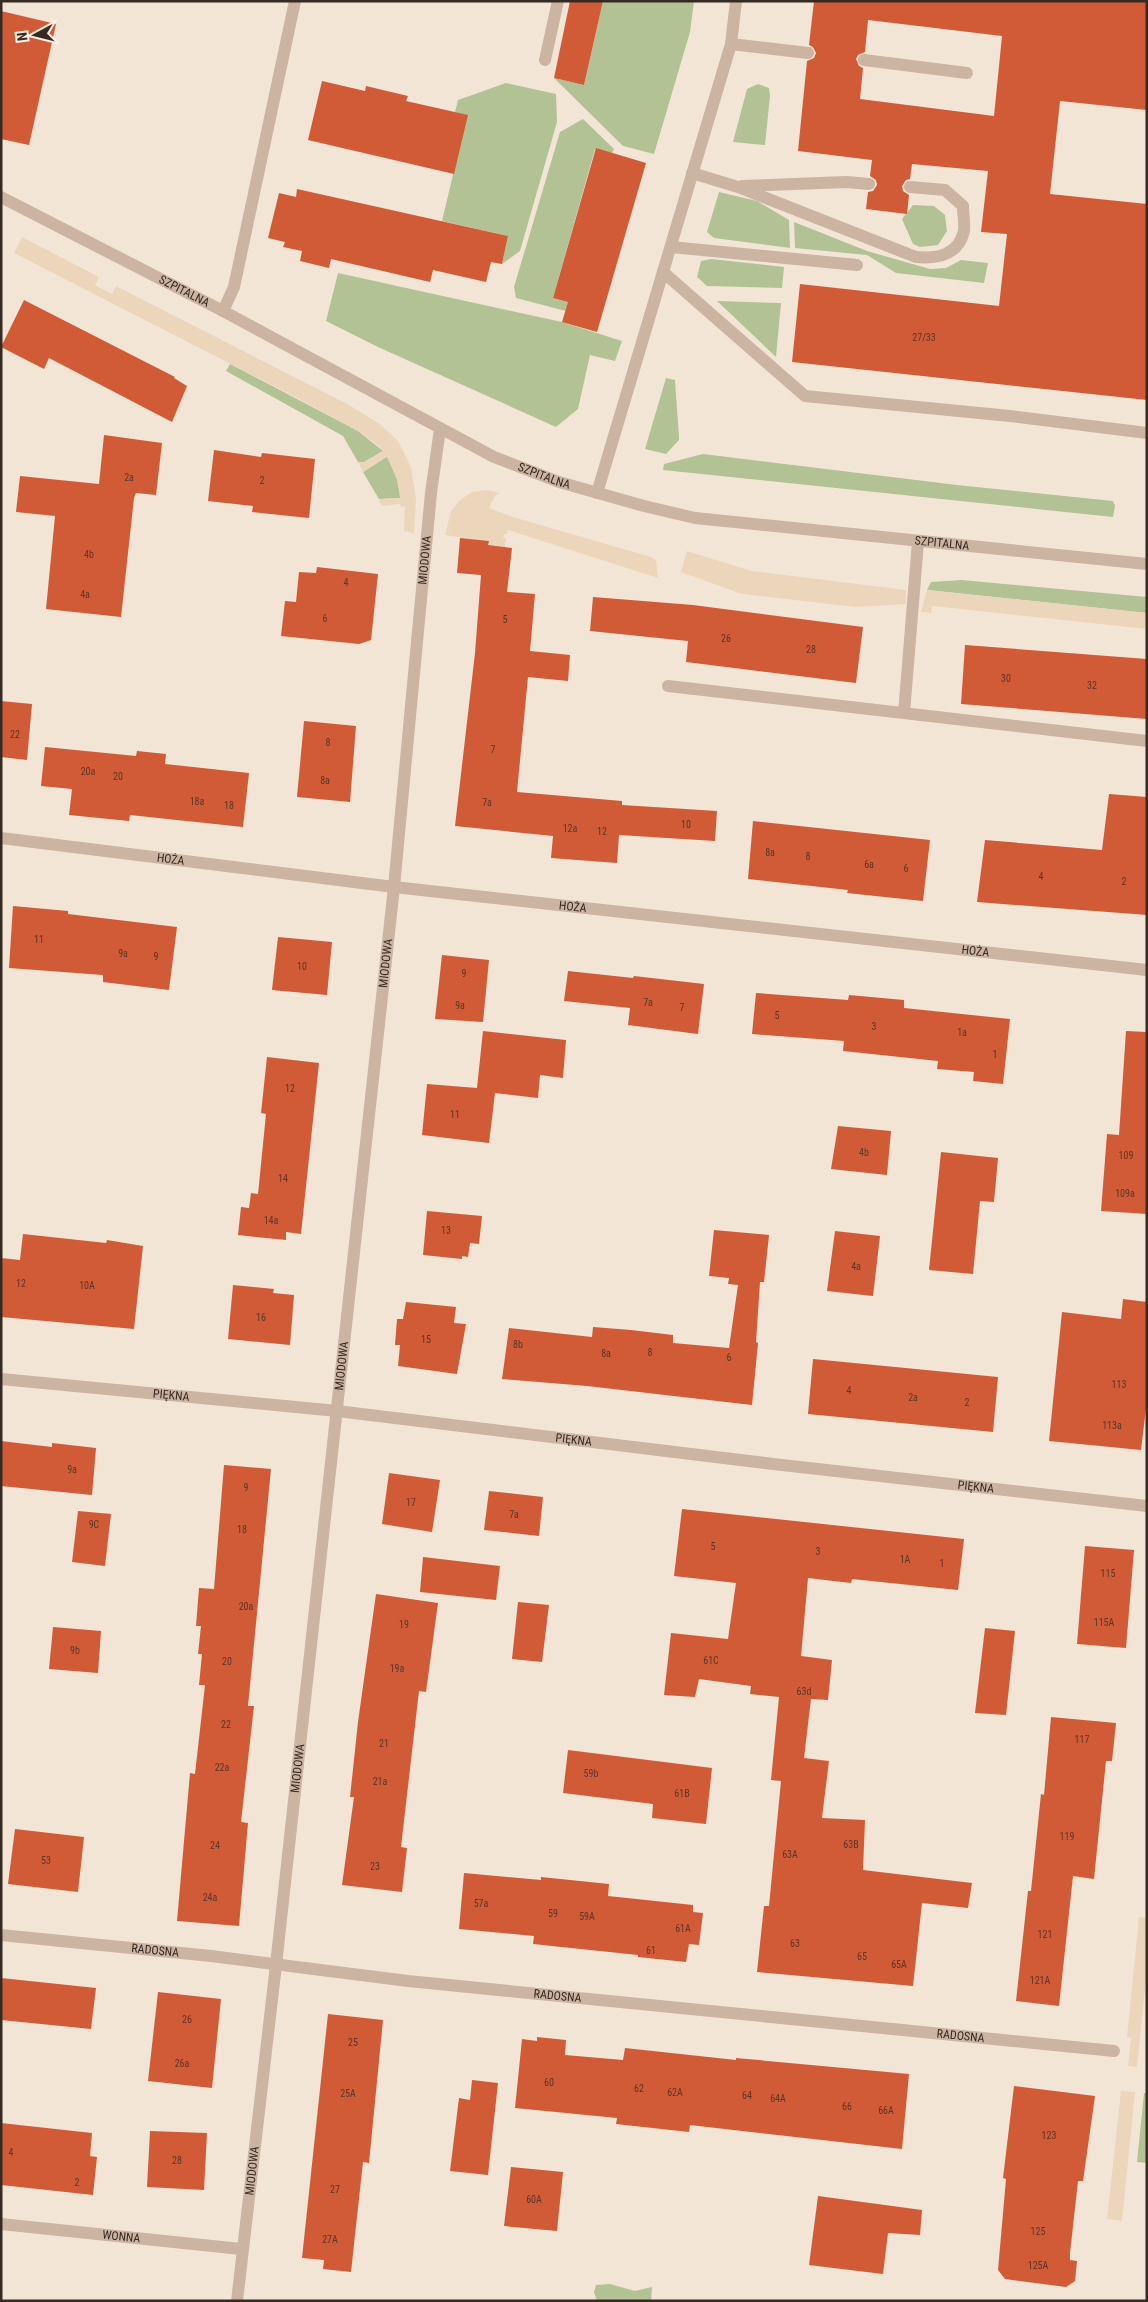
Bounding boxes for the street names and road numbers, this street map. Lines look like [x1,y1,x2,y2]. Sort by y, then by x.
street label: SZPITALNA [157,272,212,310]
street label: SZPITALNA [516,460,572,492]
street label: SZPITALNA [914,533,970,553]
street label: MIODOWA [415,535,434,585]
street label: HOŻA [156,850,185,868]
street label: HOŻA [558,898,588,915]
street label: MIODOWA [376,938,395,988]
street label: HOŻA [961,943,990,960]
street label: MIODOWA [332,1341,351,1391]
street label: PIĘKNA [152,1387,190,1404]
street label: PIĘKNA [555,1431,593,1449]
street label: PIĘKNA [957,1478,995,1496]
street label: MIODOWA [288,1743,307,1794]
street label: RADOSNA [131,1941,180,1960]
street label: RADOSNA [533,1986,582,2005]
street label: RADOSNA [936,2026,985,2045]
street label: MIODOWA [242,2146,262,2196]
street label: WONNA [102,2228,141,2245]

